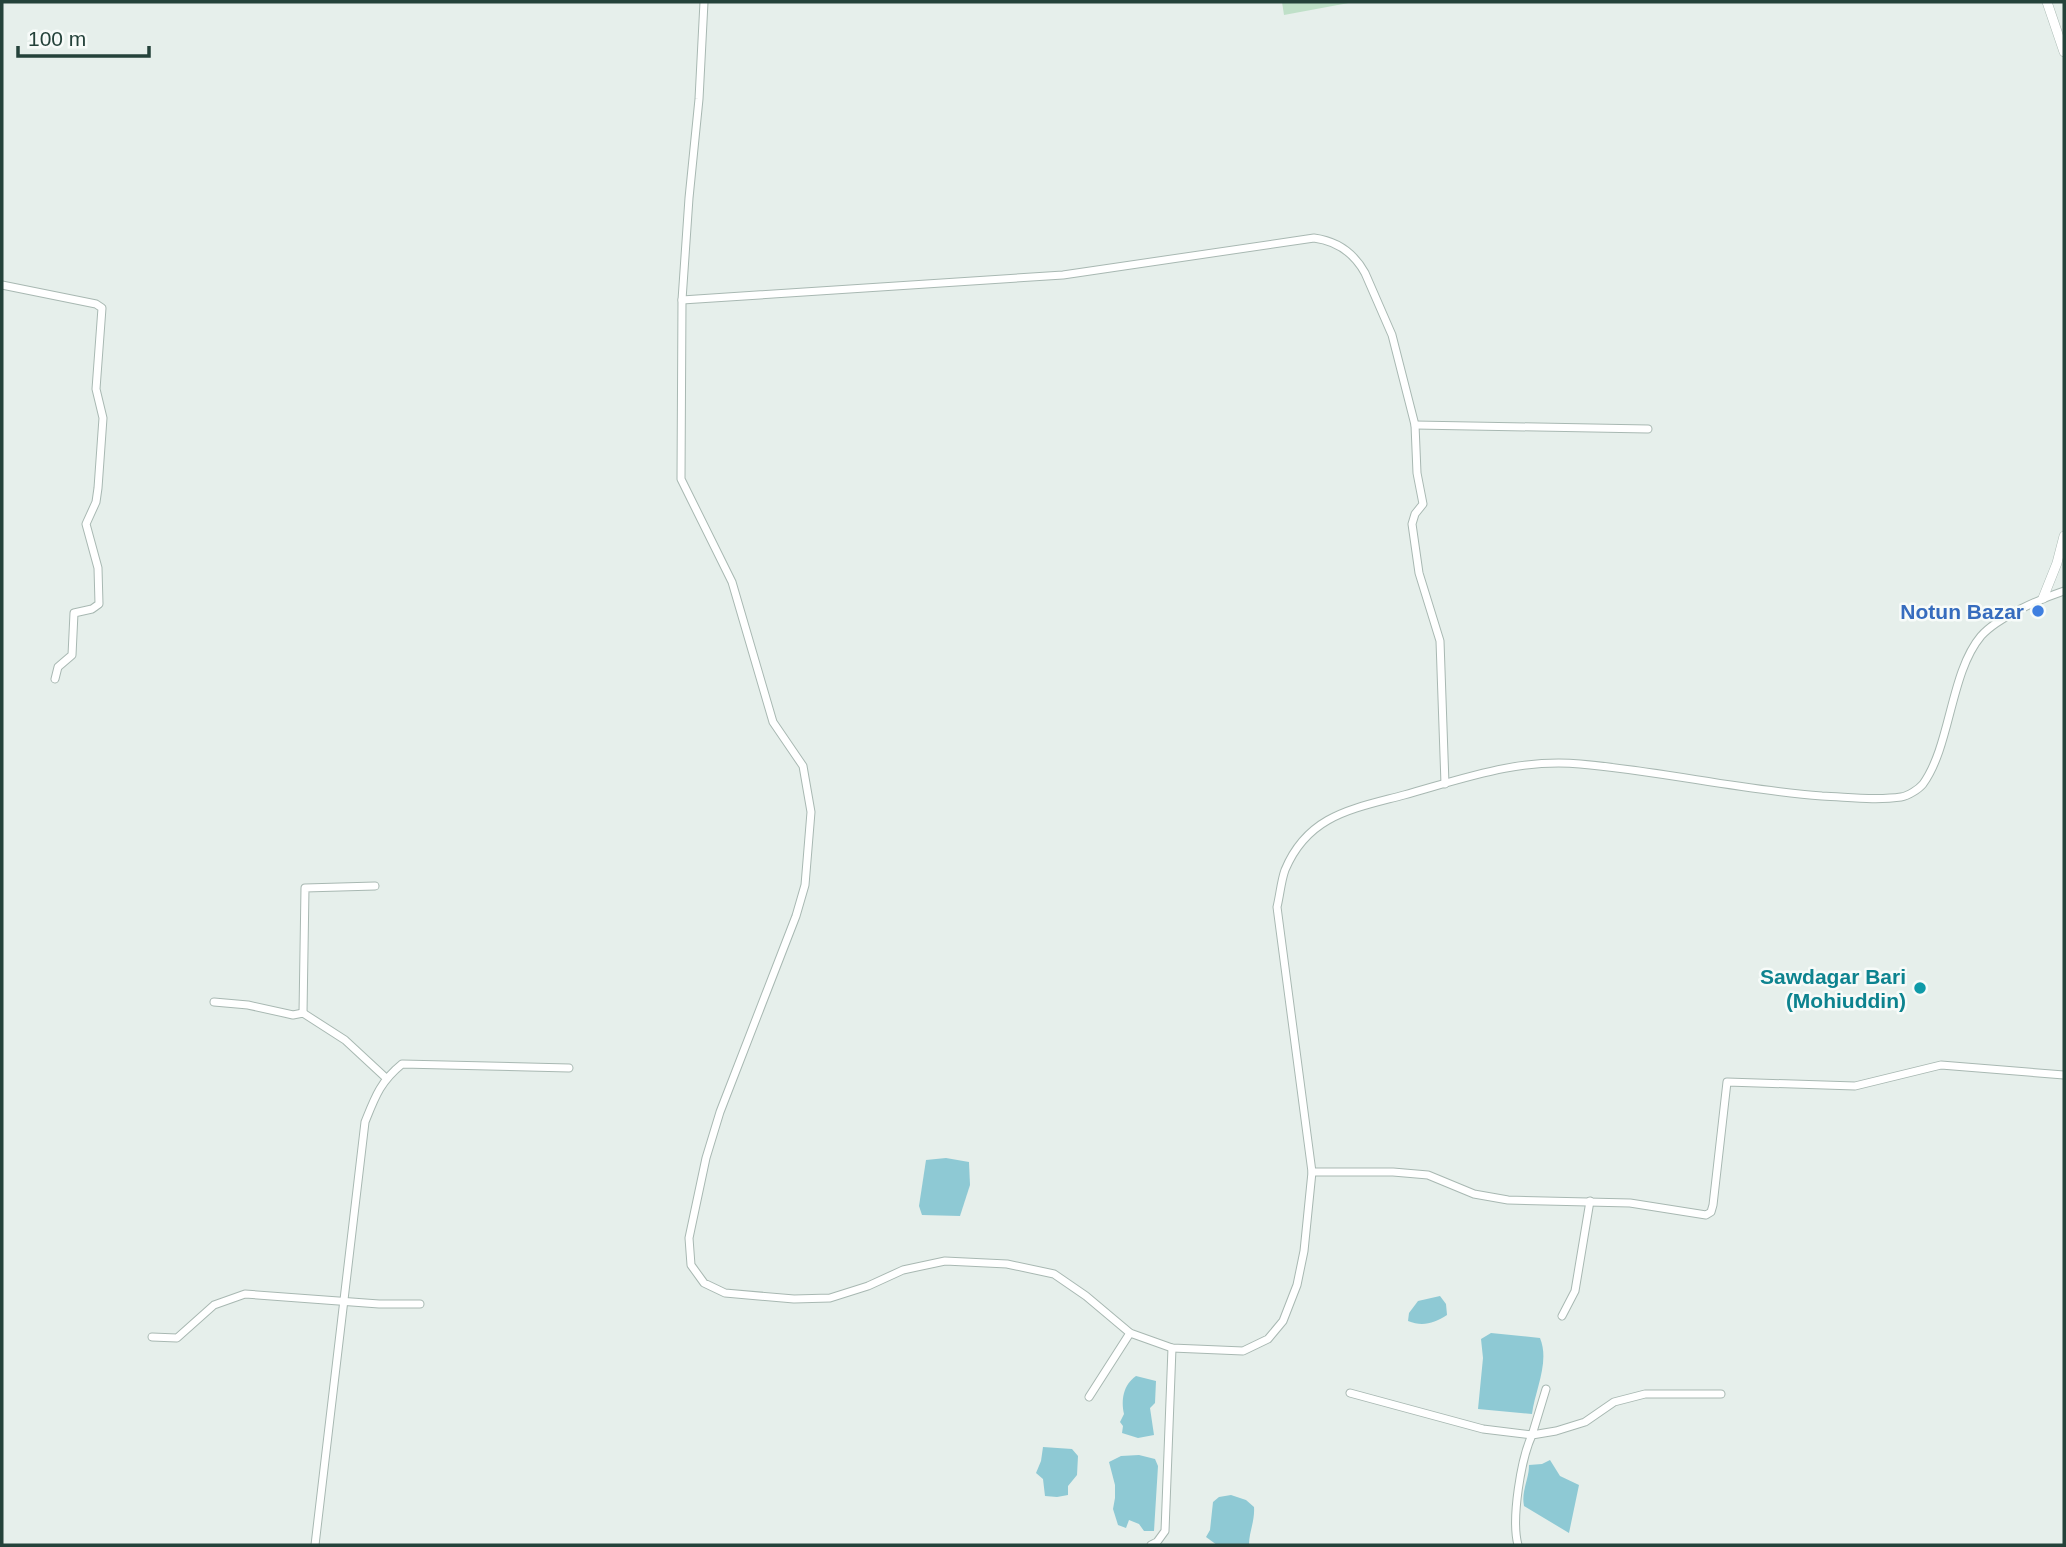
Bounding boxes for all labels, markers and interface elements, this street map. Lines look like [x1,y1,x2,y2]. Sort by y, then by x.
scale bar [18,14,149,58]
text: 100 m [28,27,86,50]
place label: Notun Bazar [1900,600,2024,623]
marker: Notun Bazar [2030,603,2046,619]
place label: Sawdagar Bari (Mohiuddin) [1760,965,1906,1012]
marker: Sawdagar Bari (Mohiuddin) [1912,980,1928,996]

